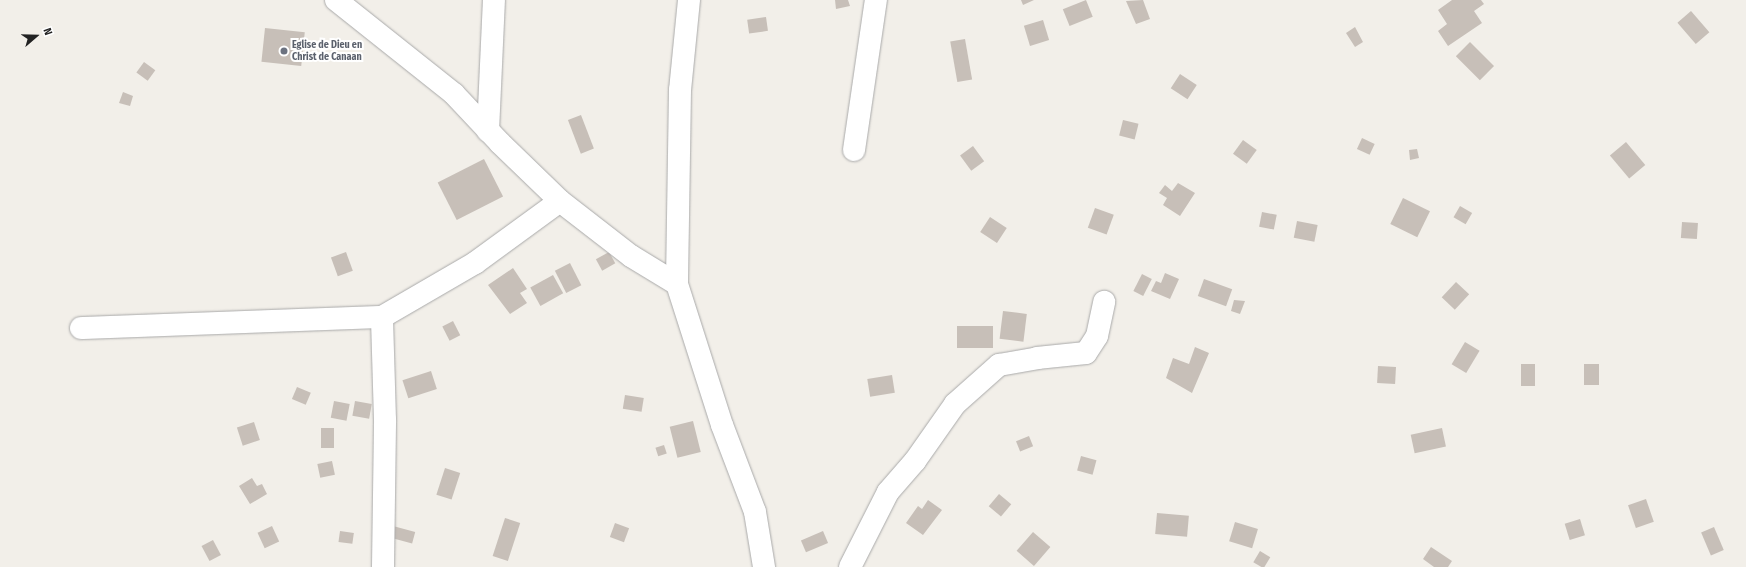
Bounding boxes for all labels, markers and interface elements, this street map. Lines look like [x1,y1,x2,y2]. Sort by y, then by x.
north arrow [16,16,56,56]
text: N [41,26,55,37]
place label: Eglise de Dieu en Christ de Canaan [292,39,362,62]
marker: Eglise de Dieu en Christ de Canaan [279,46,289,56]

